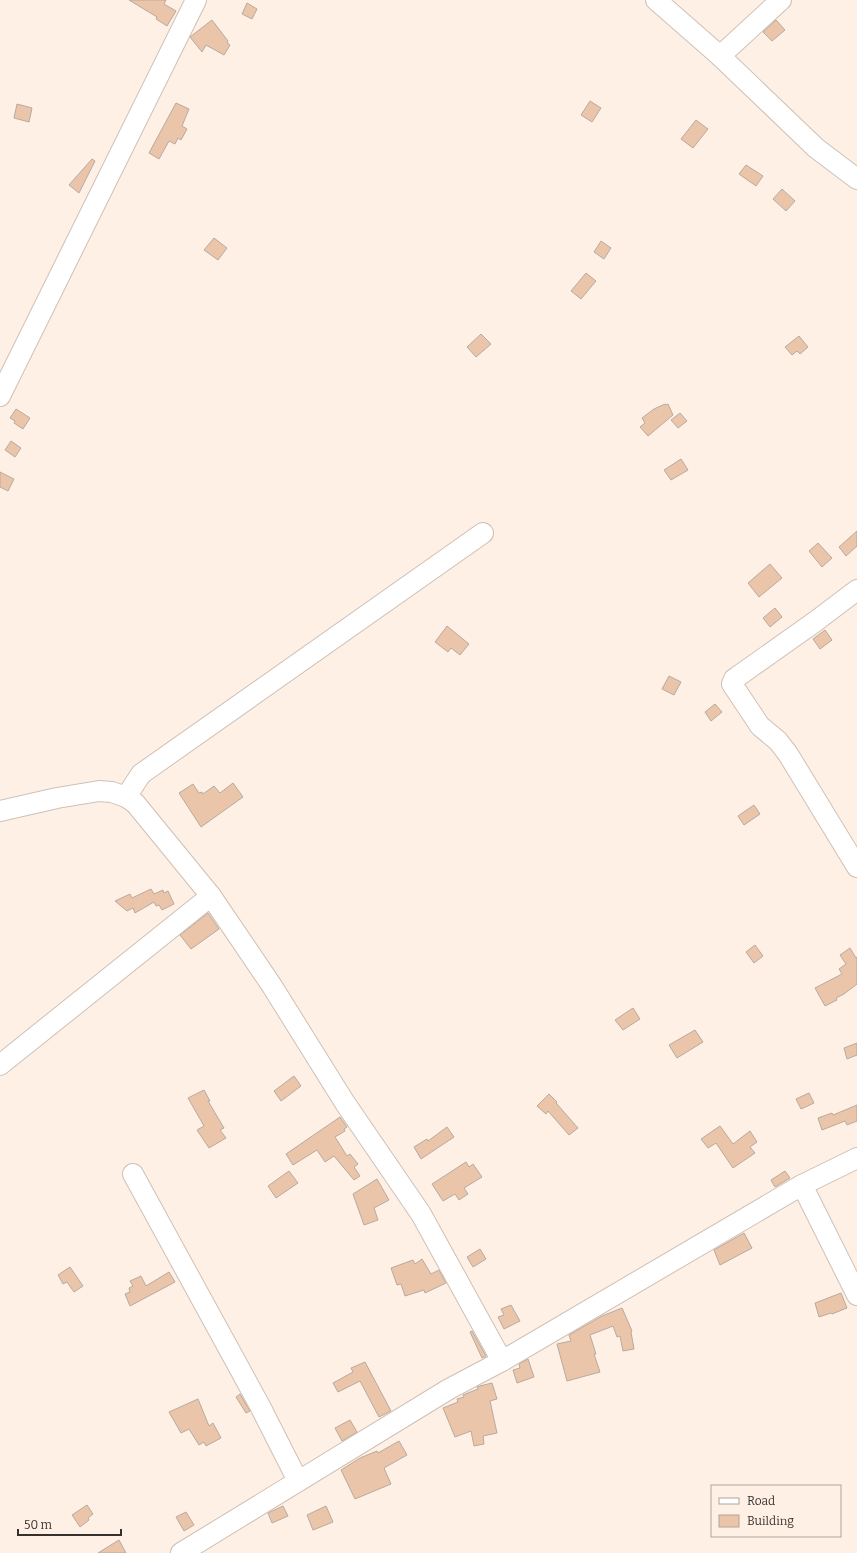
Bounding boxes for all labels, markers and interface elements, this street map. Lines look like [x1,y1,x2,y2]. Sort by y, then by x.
legend [711,1485,841,1537]
text: Road [747,1494,775,1508]
scale bar [18,1511,121,1537]
text: Building [747,1514,794,1528]
text: 50 m [24,1518,53,1532]

